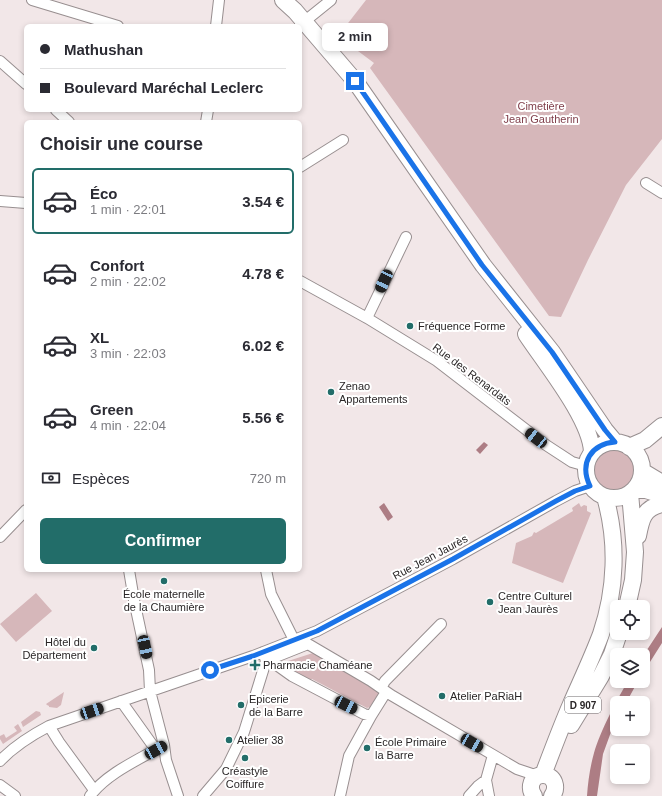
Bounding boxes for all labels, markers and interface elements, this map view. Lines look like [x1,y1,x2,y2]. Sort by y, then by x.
callout: 2 min [322,23,388,51]
text: 2 min [338,29,372,44]
text: Mathushan [64,41,143,58]
route end [346,72,364,90]
text: Boulevard Maréchal Leclerc [64,79,263,96]
park label: Cimetière Jean Gautherin [503,100,579,125]
text: Choisir une course [40,134,203,154]
icon: car [42,183,78,219]
text: Éco [90,185,118,202]
text: 3.54 € [242,193,284,210]
text: 1 min · 22:01 [90,202,166,217]
icon: car [42,255,78,291]
text: Confort [90,257,144,274]
text: 4.78 € [242,265,284,282]
car [373,268,395,294]
text: 2 min · 22:02 [90,274,166,289]
place label: Fréquence Forme [418,320,505,332]
marker: Fréquence Forme [405,321,415,331]
icon: car [42,327,78,363]
text: XL [90,329,109,346]
text: 6.02 € [242,337,284,354]
street label: Rue des Renardats [431,341,514,408]
text: 3 min · 22:03 [90,346,166,361]
place label: Zenao Appartements [339,380,408,405]
marker: Zenao Appartements [326,387,336,397]
icon: car [42,399,78,435]
text: Green [90,401,133,418]
text: 5.56 € [242,409,284,426]
text: 4 min · 22:04 [90,418,166,433]
car [523,426,549,450]
icon: cash [40,467,62,489]
text: Espèces [72,470,130,487]
text: 720 m [250,471,286,486]
button: Confirmer [40,518,286,564]
street label: Rue Jean Jaurès [390,532,470,582]
marker: École maternelle de la Chaumière [159,576,169,586]
place label: École maternelle de la Chaumière [123,588,205,613]
place label: Centre Culturel Jean Jaurès [498,590,572,615]
marker: Centre Culturel Jean Jaurès [485,597,495,607]
map controls [610,600,650,784]
button: locate [610,600,650,640]
car [137,634,153,660]
place label: Hôtel du Département [22,636,86,661]
marker: Hôtel du Département [89,643,99,653]
button: layers [610,648,650,688]
place label: Pharmacie Chaméane [263,659,372,671]
marker: Pharmacie Chaméane [250,660,260,670]
route start [201,661,219,679]
place label: Atelier PaRiaH [450,690,522,702]
marker: Atelier PaRiaH [437,691,447,701]
place label: Epicerie de la Barre [249,693,303,718]
car [333,694,359,716]
button: + [610,696,650,736]
road number: D 907 [565,697,601,713]
marker: Epicerie de la Barre [236,700,246,710]
car [79,701,105,721]
car [459,732,485,754]
place label: Atelier 38 [237,734,283,746]
marker: Atelier 38 [224,735,234,745]
place label: École Primaire la Barre [375,736,447,761]
car [143,739,169,761]
marker: École Primaire la Barre [362,743,372,753]
button: − [610,744,650,784]
marker: Créastyle Coiffure [240,753,250,763]
place label: Créastyle Coiffure [222,765,268,790]

